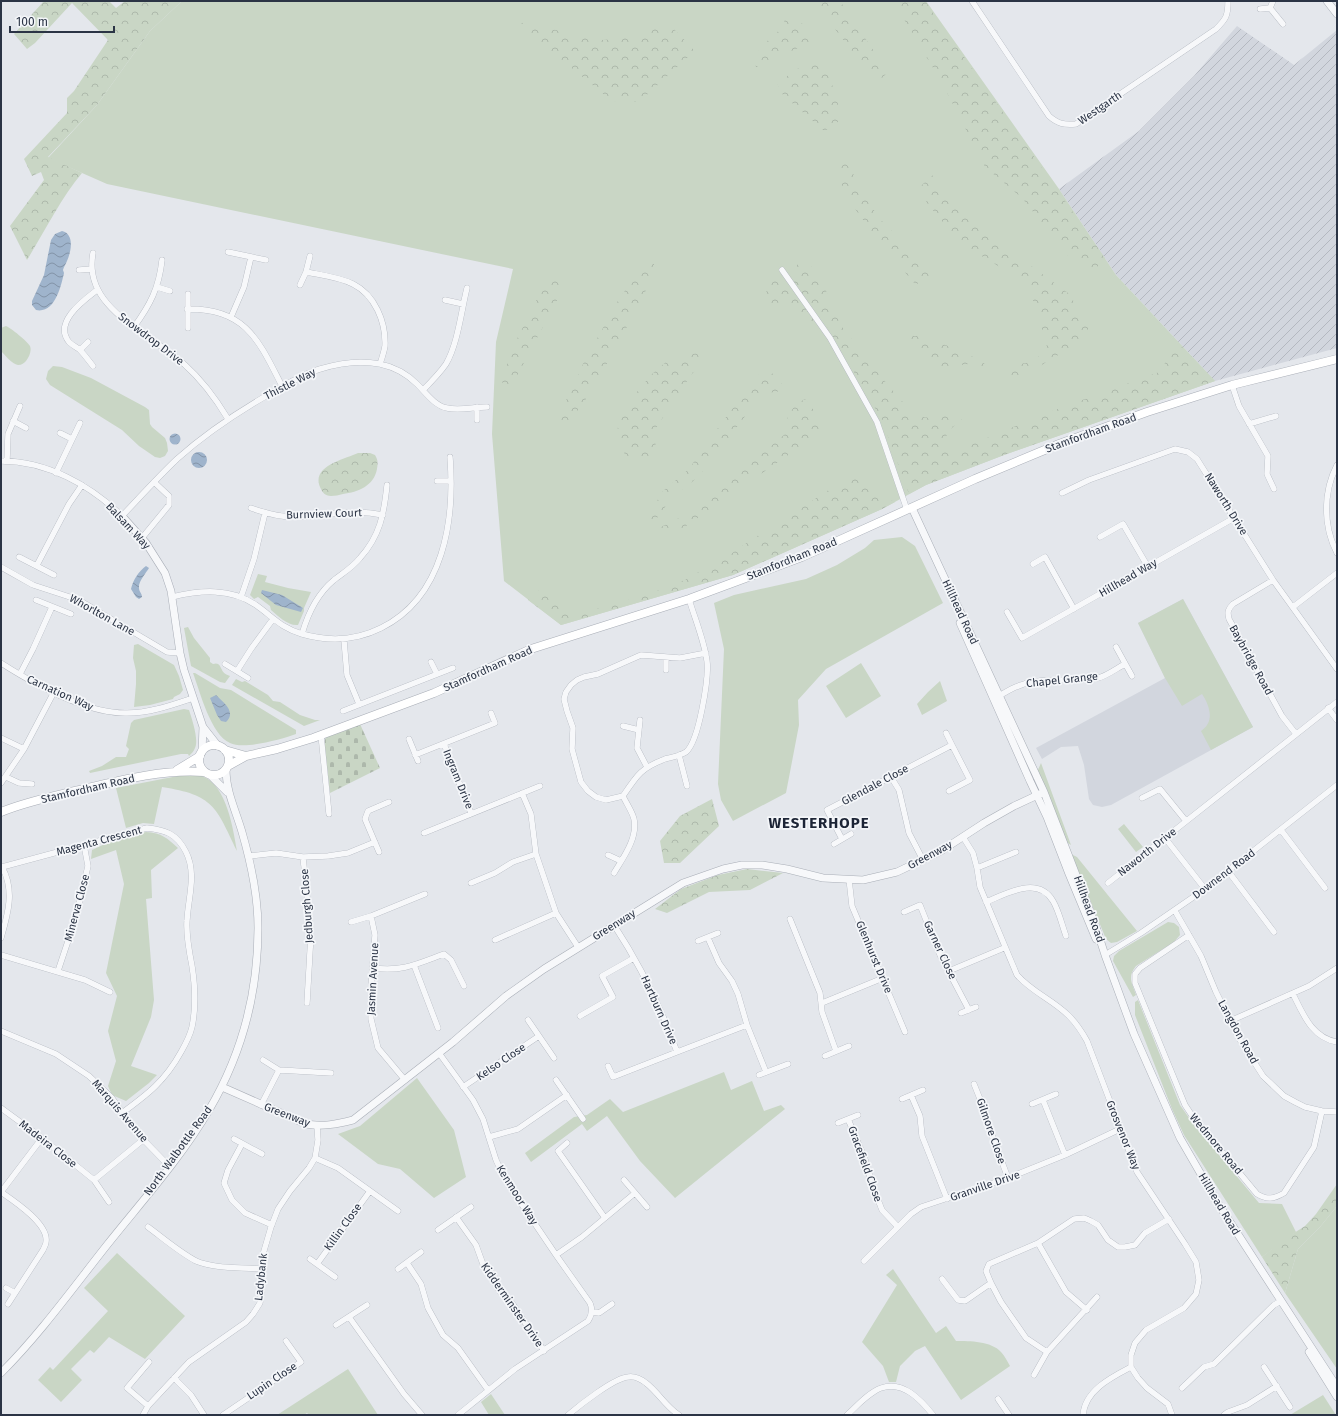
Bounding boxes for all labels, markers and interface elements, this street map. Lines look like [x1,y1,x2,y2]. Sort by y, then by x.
scale bar [10,8,114,34]
text: 100 m [16,15,48,29]
street label: Westgarth [1076,89,1124,127]
street label: Snowdrop Drive [116,310,186,368]
street label: Thistle Way [262,365,319,403]
street label: Stamfordham Road [1044,410,1138,456]
street label: Naworth Drive [1202,470,1250,538]
street label: Balsam Way [103,500,153,552]
street label: Burnview Court [286,506,362,522]
street label: Stamfordham Road [745,535,839,583]
street label: Hillhead Way [1097,556,1160,600]
street label: Hillhead Road [939,577,981,647]
street label: Whorlton Lane [67,592,137,638]
street label: Baybridge Road [1226,623,1276,697]
street label: Stamfordham Road [442,644,534,694]
street label: Chapel Grange [1026,670,1098,690]
street label: Carnation Way [25,673,96,714]
street label: Ingram Drive [440,747,476,811]
street label: Glendale Close [839,762,911,808]
street label: Stamfordham Road [40,772,136,806]
district label: WESTERHOPE [768,814,870,832]
street label: Magenta Crescent [55,823,143,859]
street label: Naworth Drive [1115,825,1179,879]
street label: Greenway [906,838,955,872]
street label: Downend Road [1190,846,1258,902]
street label: Jedburgh Close [298,868,316,944]
street label: Minerva Close [62,873,92,943]
street label: Hillhead Road [1071,874,1107,944]
street label: Greenway [590,906,638,943]
street label: Garner Close [921,918,959,982]
street label: Glenhurst Drive [853,919,895,995]
street label: Jasmin Avenue [365,942,381,1016]
street label: Hartburn Drive [638,974,680,1046]
street label: Langdon Road [1215,998,1261,1066]
street label: Kelso Close [474,1041,528,1083]
street label: Marquis Avenue [89,1077,151,1145]
street label: Gilmore Close [974,1096,1008,1166]
street label: Grosvenor Way [1103,1098,1143,1172]
street label: Greenway [262,1100,312,1130]
street label: North Walbottle Road [141,1104,215,1198]
street label: Wedmore Road [1187,1111,1245,1177]
street label: Madeira Close [17,1117,79,1171]
street label: Gracefield Close [845,1124,885,1204]
street label: Kenmoor Way [493,1163,541,1228]
street label: Granville Drive [948,1168,1022,1204]
street label: Hillhead Road [1195,1171,1243,1237]
street label: Killin Close [321,1201,365,1253]
street label: Ladybank [252,1252,270,1301]
street label: Kidderminster Drive [478,1260,546,1350]
street label: Lupin Close [245,1360,299,1402]

